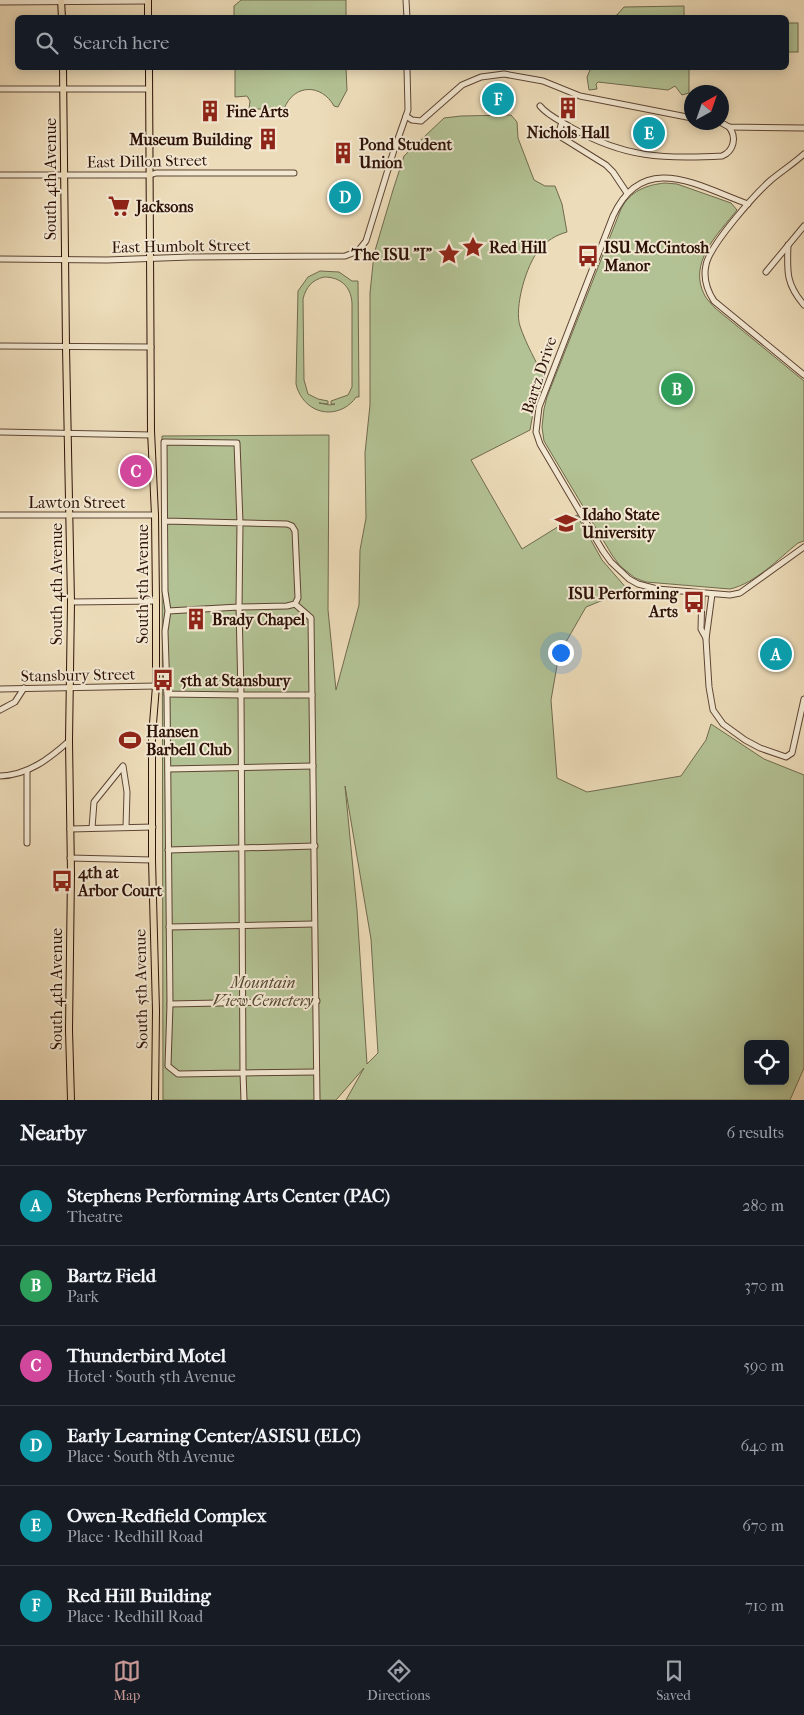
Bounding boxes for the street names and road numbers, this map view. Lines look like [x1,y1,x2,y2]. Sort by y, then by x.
street label: South 4th Avenue [41,118,60,240]
street label: East Dillon Street [86,150,208,172]
street label: East Humbolt Street [111,235,251,257]
street label: Bartz Drive [518,334,560,416]
street label: Lawton Street [28,493,126,512]
street label: South 4th Avenue [47,523,66,645]
street label: South 5th Avenue [133,524,152,644]
street label: Stansbury Street [20,664,136,686]
street label: South 4th Avenue [47,928,66,1050]
street label: South 5th Avenue [130,929,152,1049]

